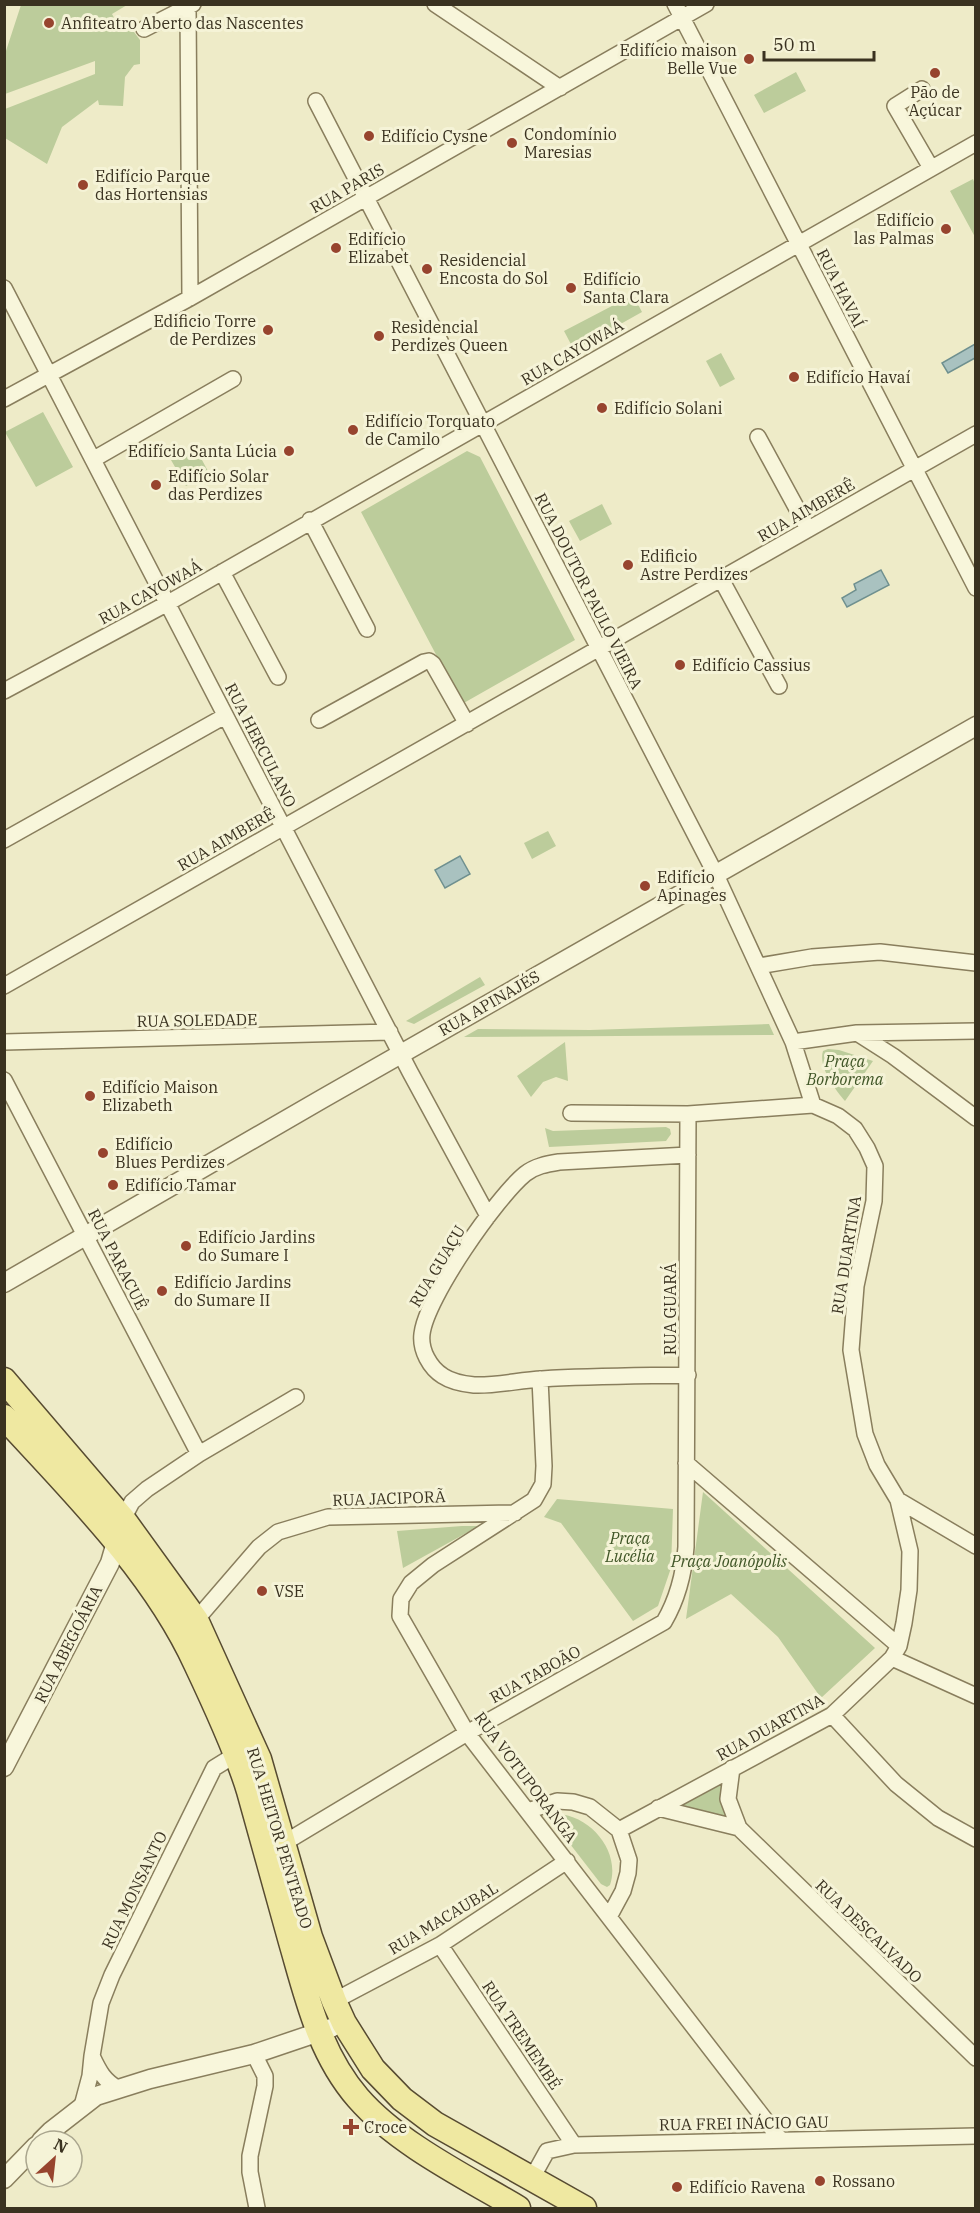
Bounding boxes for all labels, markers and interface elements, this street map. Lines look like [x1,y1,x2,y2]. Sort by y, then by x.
place label: Anfiteatro Aberto das Nascentes [61,13,304,33]
marker: Anfiteatro Aberto das Nascentes [42,16,56,30]
scale bar [764,24,874,62]
text: 50 m [773,33,816,56]
place label: Edifício maison Belle Vue [620,40,737,78]
marker: Edifício maison Belle Vue [742,52,756,66]
marker: Pão de Açúcar [928,66,942,80]
place label: Pão de Açúcar [908,82,962,120]
place label: Condomínio Maresias [524,124,617,162]
place label: Edifício Cysne [381,126,488,146]
marker: Edifício Cysne [362,129,376,143]
marker: Condomínio Maresias [505,136,519,150]
street label: RUA PARIS [306,159,388,217]
place label: Edifício Parque das Hortensias [95,166,210,204]
marker: Edifício Parque das Hortensias [76,178,90,192]
place label: Edifício las Palmas [854,210,934,248]
marker: Edifício las Palmas [939,222,953,236]
place label: Edifício Elizabet [348,229,409,267]
marker: Edifício Elizabet [329,241,343,255]
street label: RUA HAVAÍ [813,245,870,331]
place label: Residencial Encosta do Sol [439,250,548,288]
marker: Residencial Encosta do Sol [420,262,434,276]
place label: Edifício Santa Clara [583,269,669,307]
marker: Edifício Santa Clara [564,281,578,295]
place label: Edificio Torre de Perdizes [153,311,256,349]
street label: RUA CAYOWAÁ [517,314,627,389]
place label: Residencial Perdizes Queen [391,317,508,355]
marker: Edificio Torre de Perdizes [261,323,275,337]
marker: Residencial Perdizes Queen [372,329,386,343]
place label: Edifício Havaí [806,367,911,387]
marker: Edifício Havaí [787,370,801,384]
place label: Edifício Solani [614,398,723,418]
marker: Edifício Solani [595,401,609,415]
place label: Edifício Torquato de Camilo [365,411,495,449]
marker: Edifício Torquato de Camilo [346,423,360,437]
place label: Edifício Santa Lúcia [128,441,277,461]
marker: Edifício Santa Lúcia [282,444,296,458]
place label: Edifício Solar das Perdizes [168,466,268,504]
street label: RUA AIMBERÊ [754,474,858,546]
marker: Edifício Solar das Perdizes [149,478,163,492]
street label: RUA DOUTOR PAULO VIEIRA [531,490,647,692]
place label: Edificio Astre Perdizes [640,546,748,584]
street label: RUA CAYOWAÁ [94,555,205,629]
marker: Edificio Astre Perdizes [621,558,635,572]
place label: Edifício Cassius [692,655,811,675]
marker: Edifício Cassius [673,658,687,672]
street label: RUA HERCULANO [221,680,301,810]
street label: RUA AIMBERÊ [174,803,278,875]
place label: Edifício Apinages [657,867,727,905]
marker: Edifício Apinages [638,879,652,893]
street label: RUA APINAJÉS [434,965,543,1040]
street label: RUA SOLEDADE [136,1009,258,1031]
park label: Praça Borborema [805,1051,884,1089]
place label: Edifício Maison Elizabeth [102,1077,218,1115]
marker: Edifício Maison Elizabeth [83,1089,97,1103]
place label: Edifício Blues Perdizes [115,1134,225,1172]
marker: Edifício Blues Perdizes [96,1146,110,1160]
place label: Edifício Tamar [125,1175,236,1195]
marker: Edifício Tamar [106,1178,120,1192]
street label: RUA DUARTINA [827,1194,865,1316]
street label: RUA PARACUÊ [84,1205,152,1313]
street label: RUA GUAÇU [405,1221,469,1311]
place label: Edifício Jardins do Sumare I [198,1227,315,1265]
marker: Edifício Jardins do Sumare I [179,1239,193,1253]
street label: RUA GUARÁ [659,1263,680,1355]
place label: Edifício Jardins do Sumare II [174,1272,291,1310]
marker: Edifício Jardins do Sumare II [155,1284,169,1298]
street label: RUA JACIPORÃ [332,1486,446,1510]
park label: Praça Lucélia [604,1528,655,1566]
park label: Praça Joanópolis [670,1551,787,1571]
street label: RUA ABEGOÁRIA [29,1581,106,1706]
place label: VSE [274,1581,304,1601]
marker: VSE [255,1584,269,1598]
street label: RUA TABOÃO [486,1641,584,1707]
street label: RUA DUARTINA [713,1689,827,1765]
street label: RUA VOTUPORANGA [470,1708,582,1846]
street label: RUA HEITOR PENTEADO [243,1745,317,1931]
street label: RUA MONSANTO [97,1828,171,1952]
street label: RUA DESCALVADO [811,1875,927,1987]
street label: RUA MACAUBAL [384,1877,502,1959]
street label: RUA TREMEMBÉ [478,1976,567,2093]
street label: RUA FREI INÁCIO GAU [659,2111,829,2134]
place label: Croce [364,2117,407,2137]
marker: Croce [342,2118,360,2136]
north arrow [24,2129,84,2189]
text: N [51,2134,71,2157]
place label: Rossano [832,2171,895,2191]
marker: Rossano [813,2174,827,2188]
place label: Edifício Ravena [689,2177,806,2197]
marker: Edifício Ravena [670,2180,684,2194]

